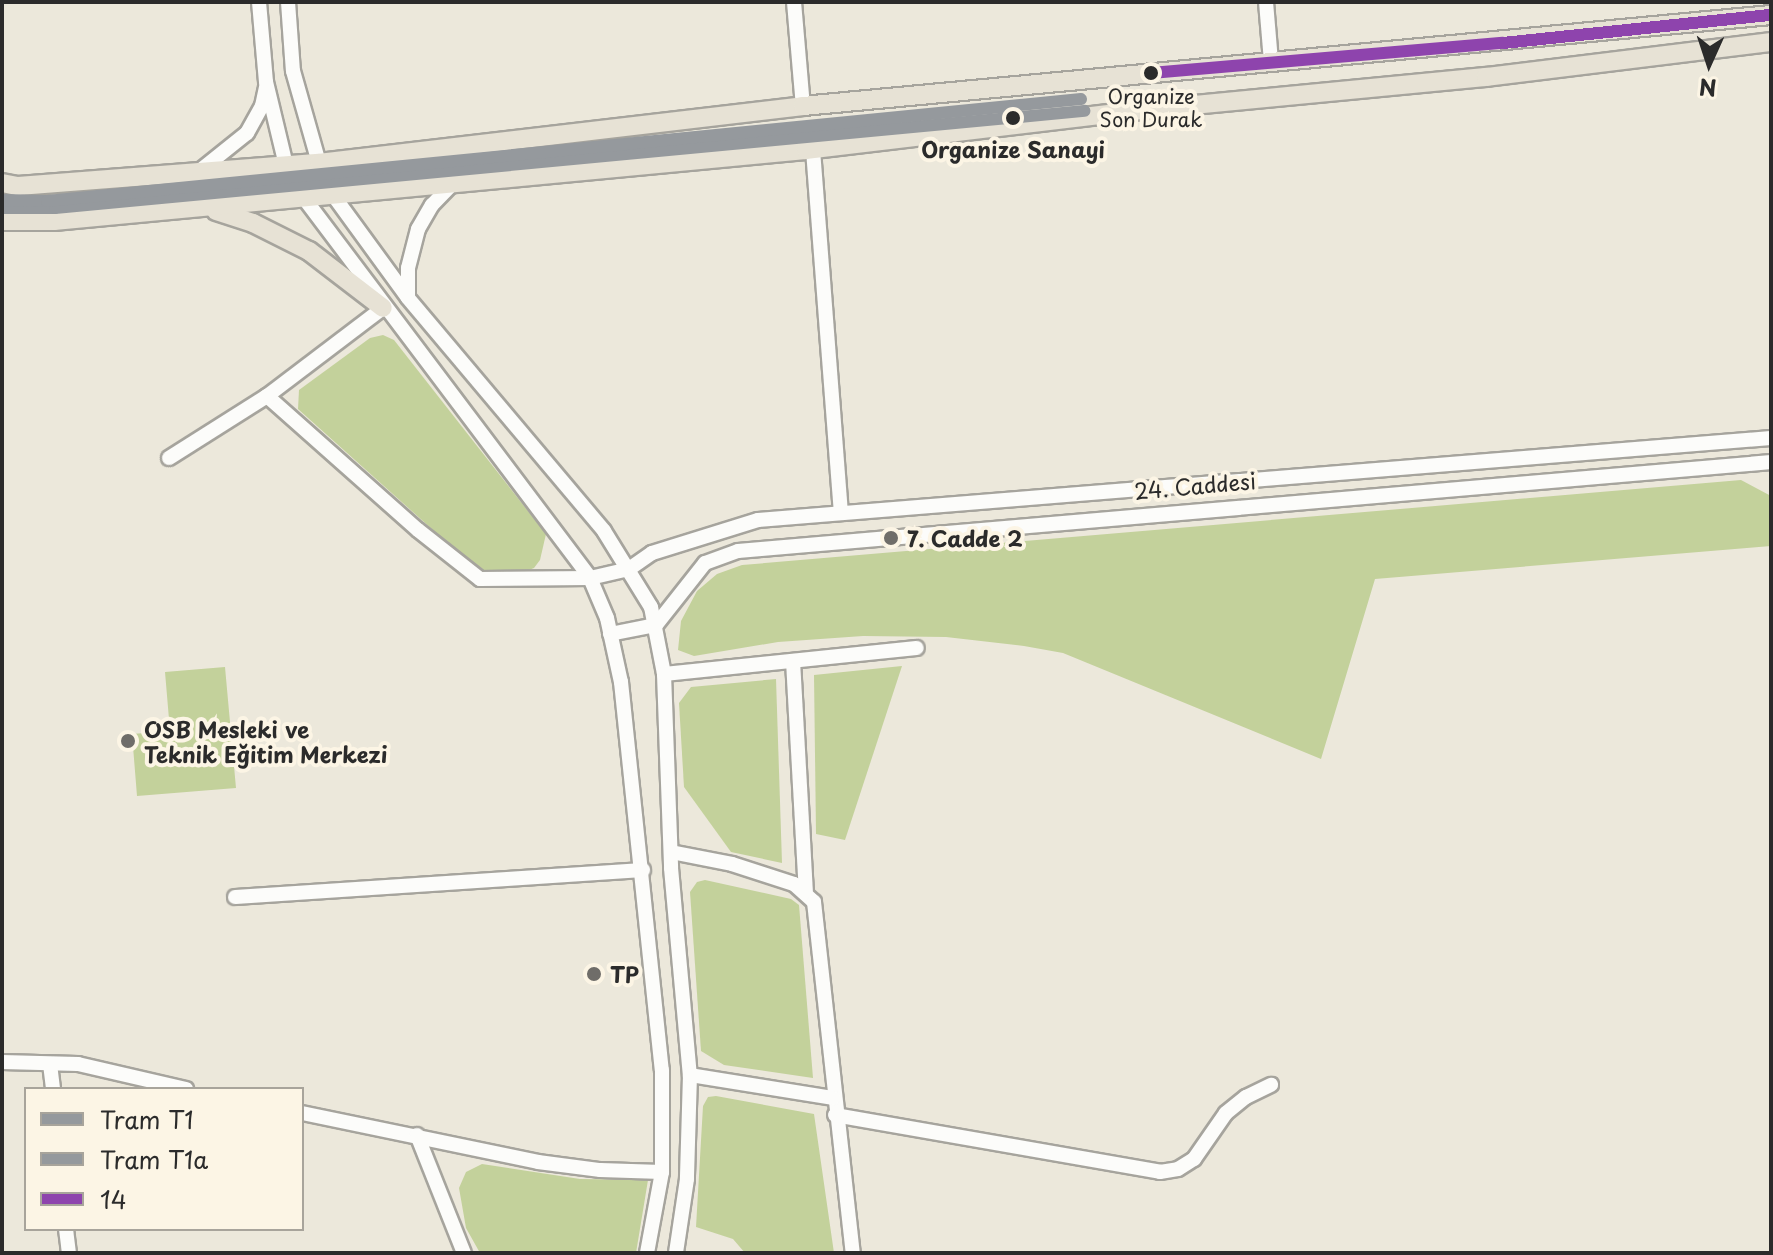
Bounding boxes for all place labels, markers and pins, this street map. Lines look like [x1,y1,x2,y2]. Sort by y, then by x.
marker: Organize Son Durak [1143,65,1159,81]
place label: Organize Son Durak [1100,84,1202,131]
marker: Organize Sanayi [999,104,1027,132]
place label: Organize Sanayi [920,136,1106,162]
place label: 7. Cadde 2 [907,525,1024,551]
marker: 7. Cadde 2 [882,529,900,547]
place label: OSB Mesleki ve Teknik Eğitim Merkezi [144,715,389,766]
marker: OSB Mesleki ve Teknik Eğitim Merkezi [119,732,137,750]
place label: TP [610,961,639,987]
marker: TP [585,965,603,983]

